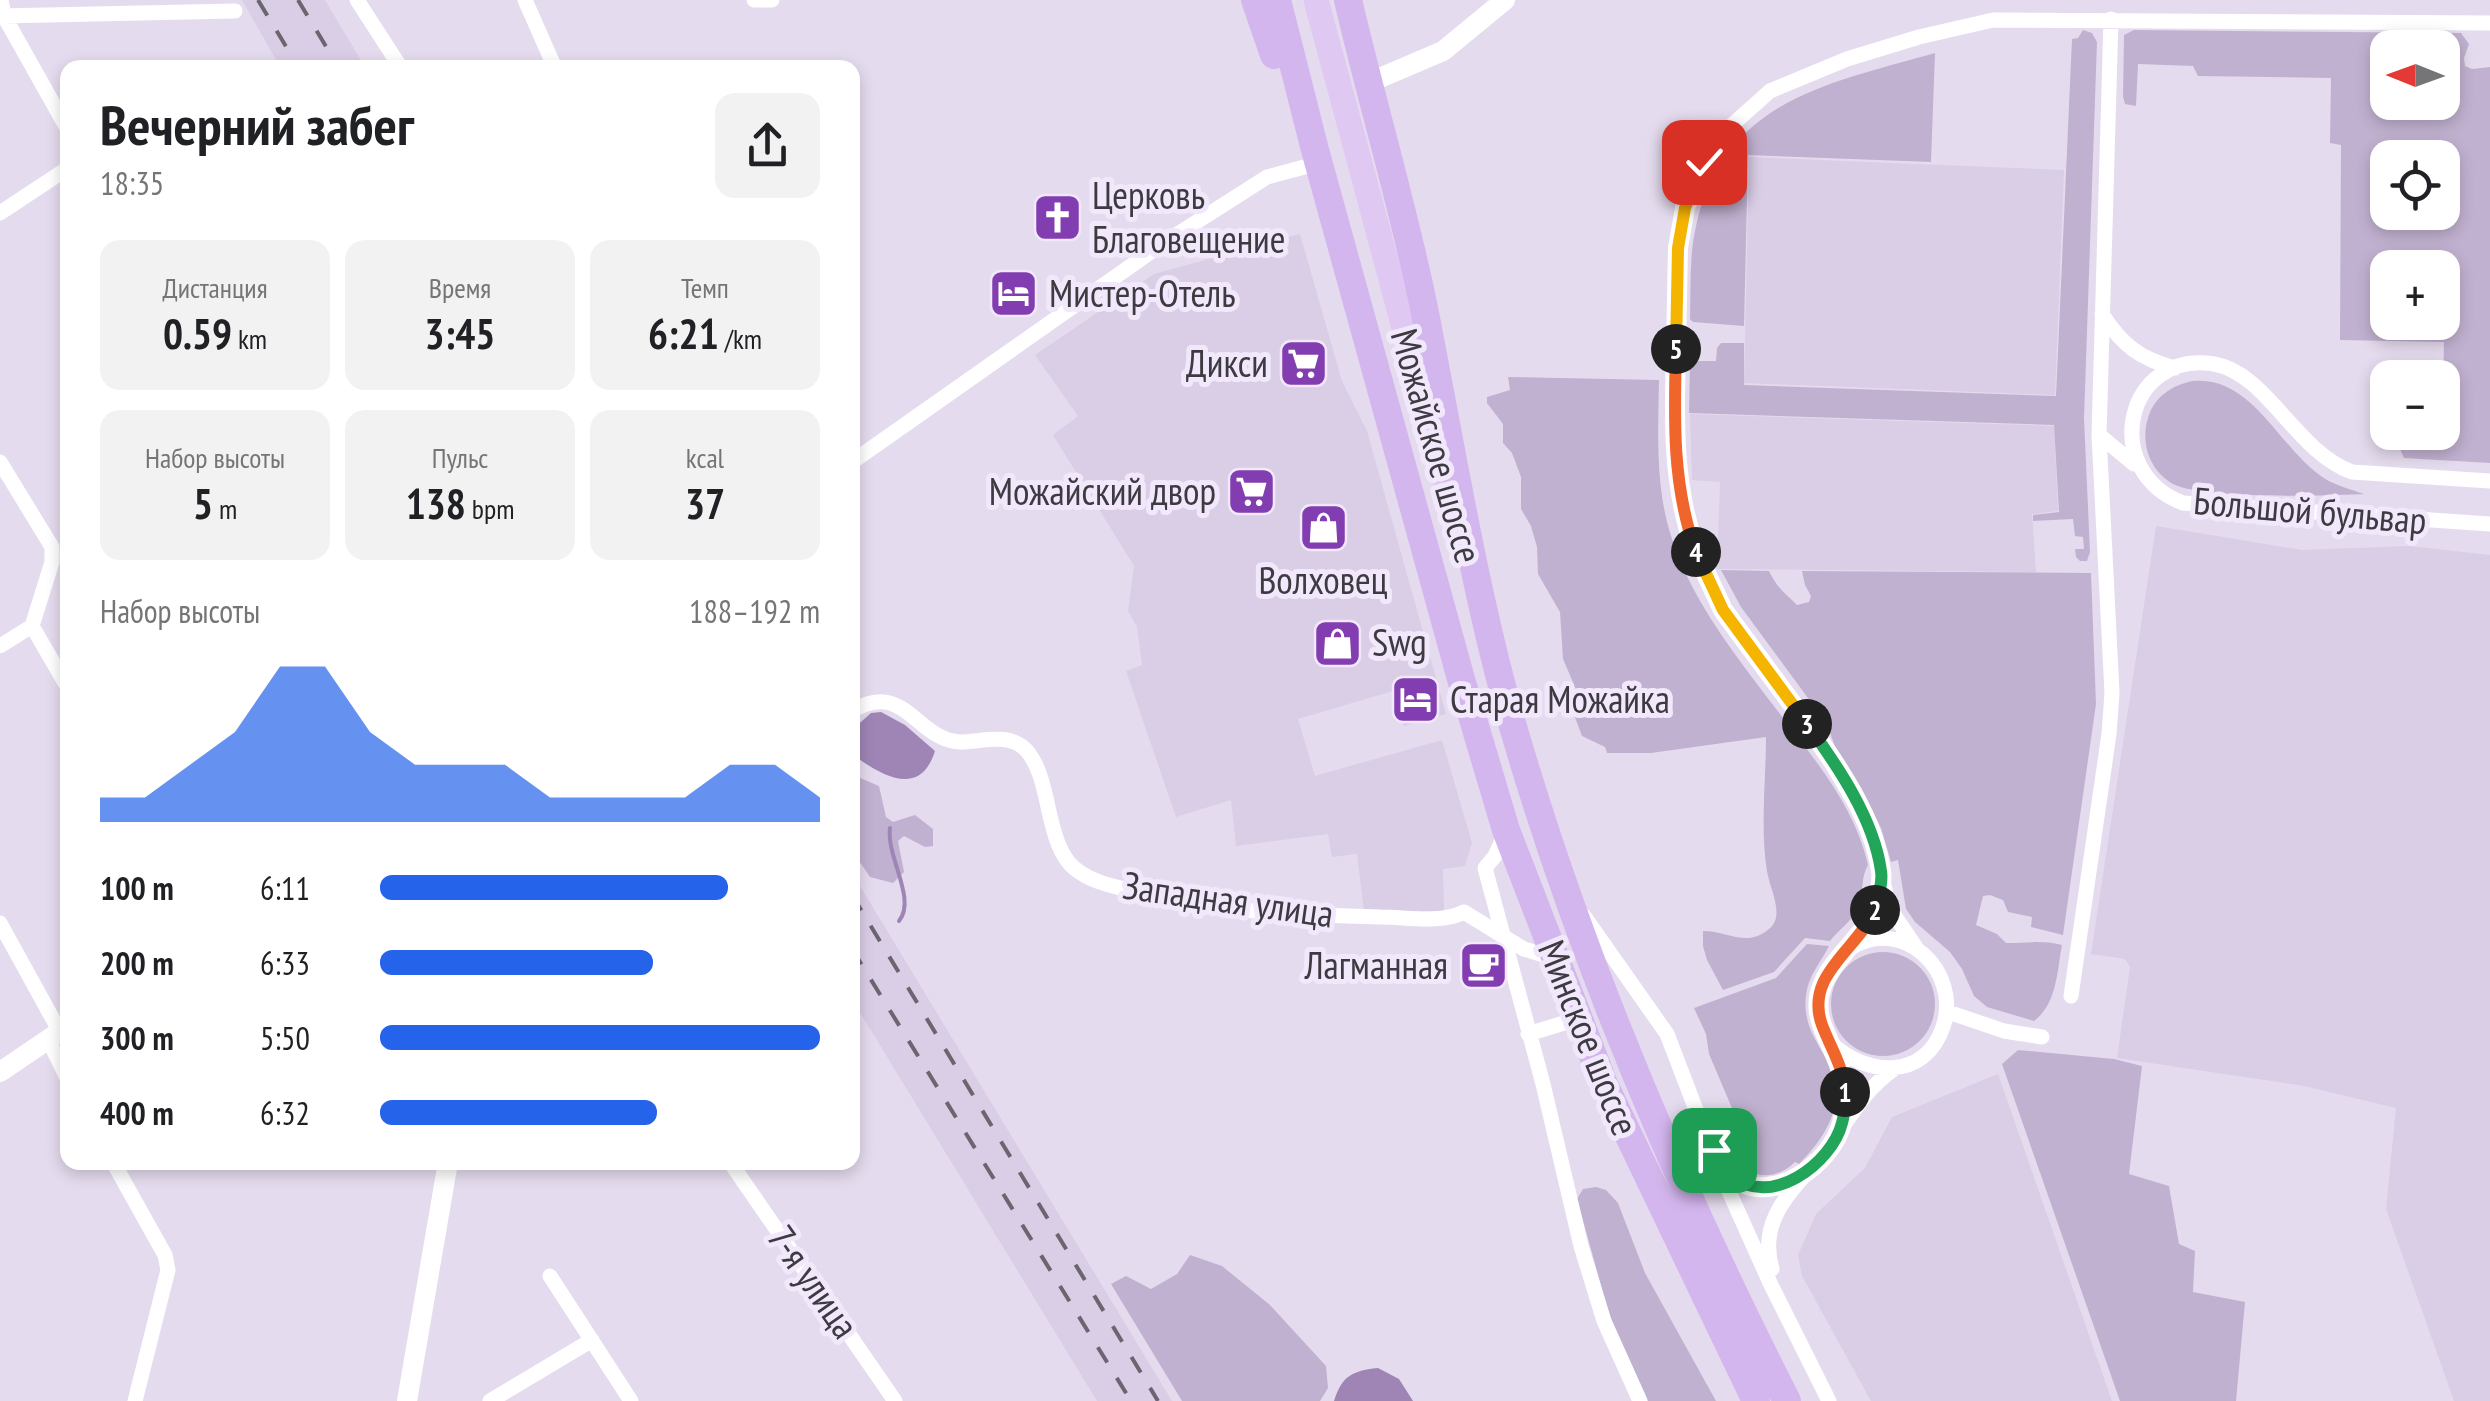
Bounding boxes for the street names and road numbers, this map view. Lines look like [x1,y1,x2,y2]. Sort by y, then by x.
street label: Можайское шоссе [1381,323,1494,568]
street label: Большой бульвар [2192,475,2429,544]
street label: Западная улица [1120,859,1337,938]
street label: Минское шоссе [1528,933,1651,1142]
street label: 7-я улица [758,1215,871,1347]

